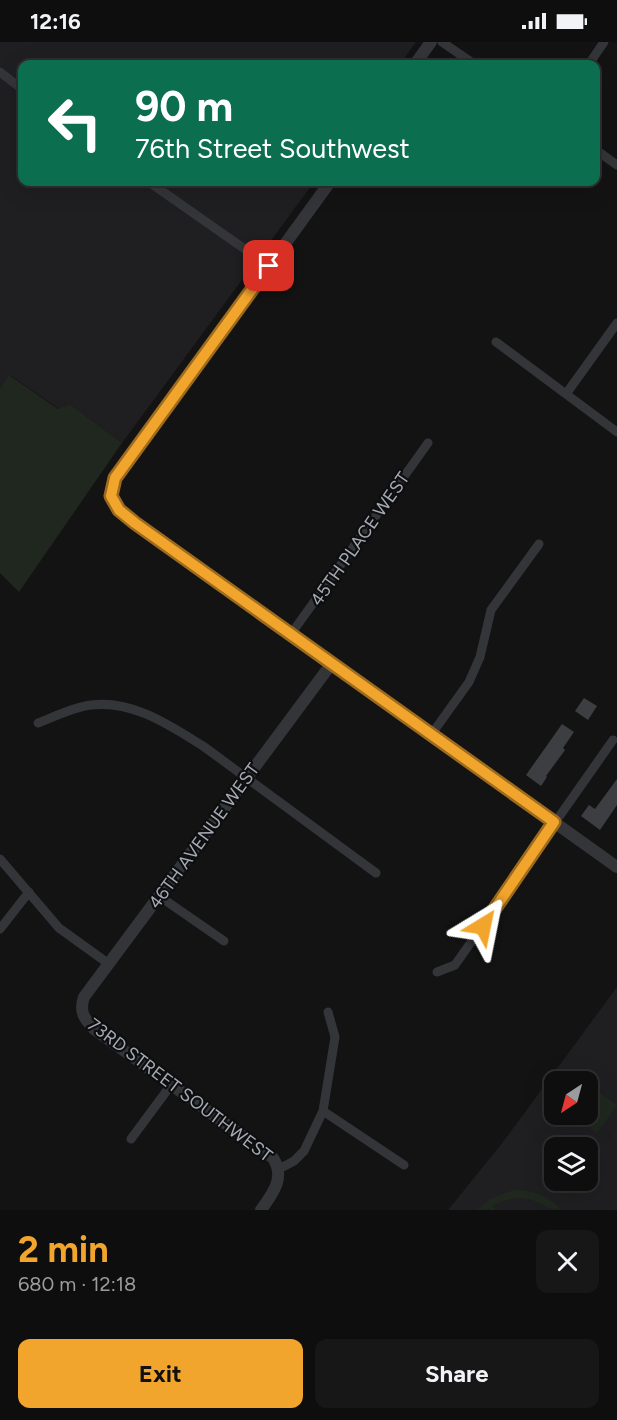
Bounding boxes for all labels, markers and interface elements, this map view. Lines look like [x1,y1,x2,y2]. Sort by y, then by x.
text: 12:16 [30,8,81,35]
text: 90 m [135,81,233,132]
icon: left [36,84,114,162]
text: 76th Street Southwest [135,132,410,165]
pin [243,240,294,291]
icon: arrive [252,249,285,282]
street label: 45TH PLACE WEST [306,468,414,610]
street label: 46TH AVENUE WEST [144,759,264,913]
position arrow [451,894,515,958]
street label: 73RD STREET SOUTHWEST [83,1013,277,1167]
north arrow [544,1071,598,1125]
map controls [544,1071,598,1191]
button: layers [544,1137,598,1191]
text: 2 min [18,1228,109,1271]
button: close [536,1230,599,1293]
text: 680 m · 12:18 [18,1272,136,1296]
button: Exit [18,1339,303,1408]
button: Share [315,1339,599,1408]

